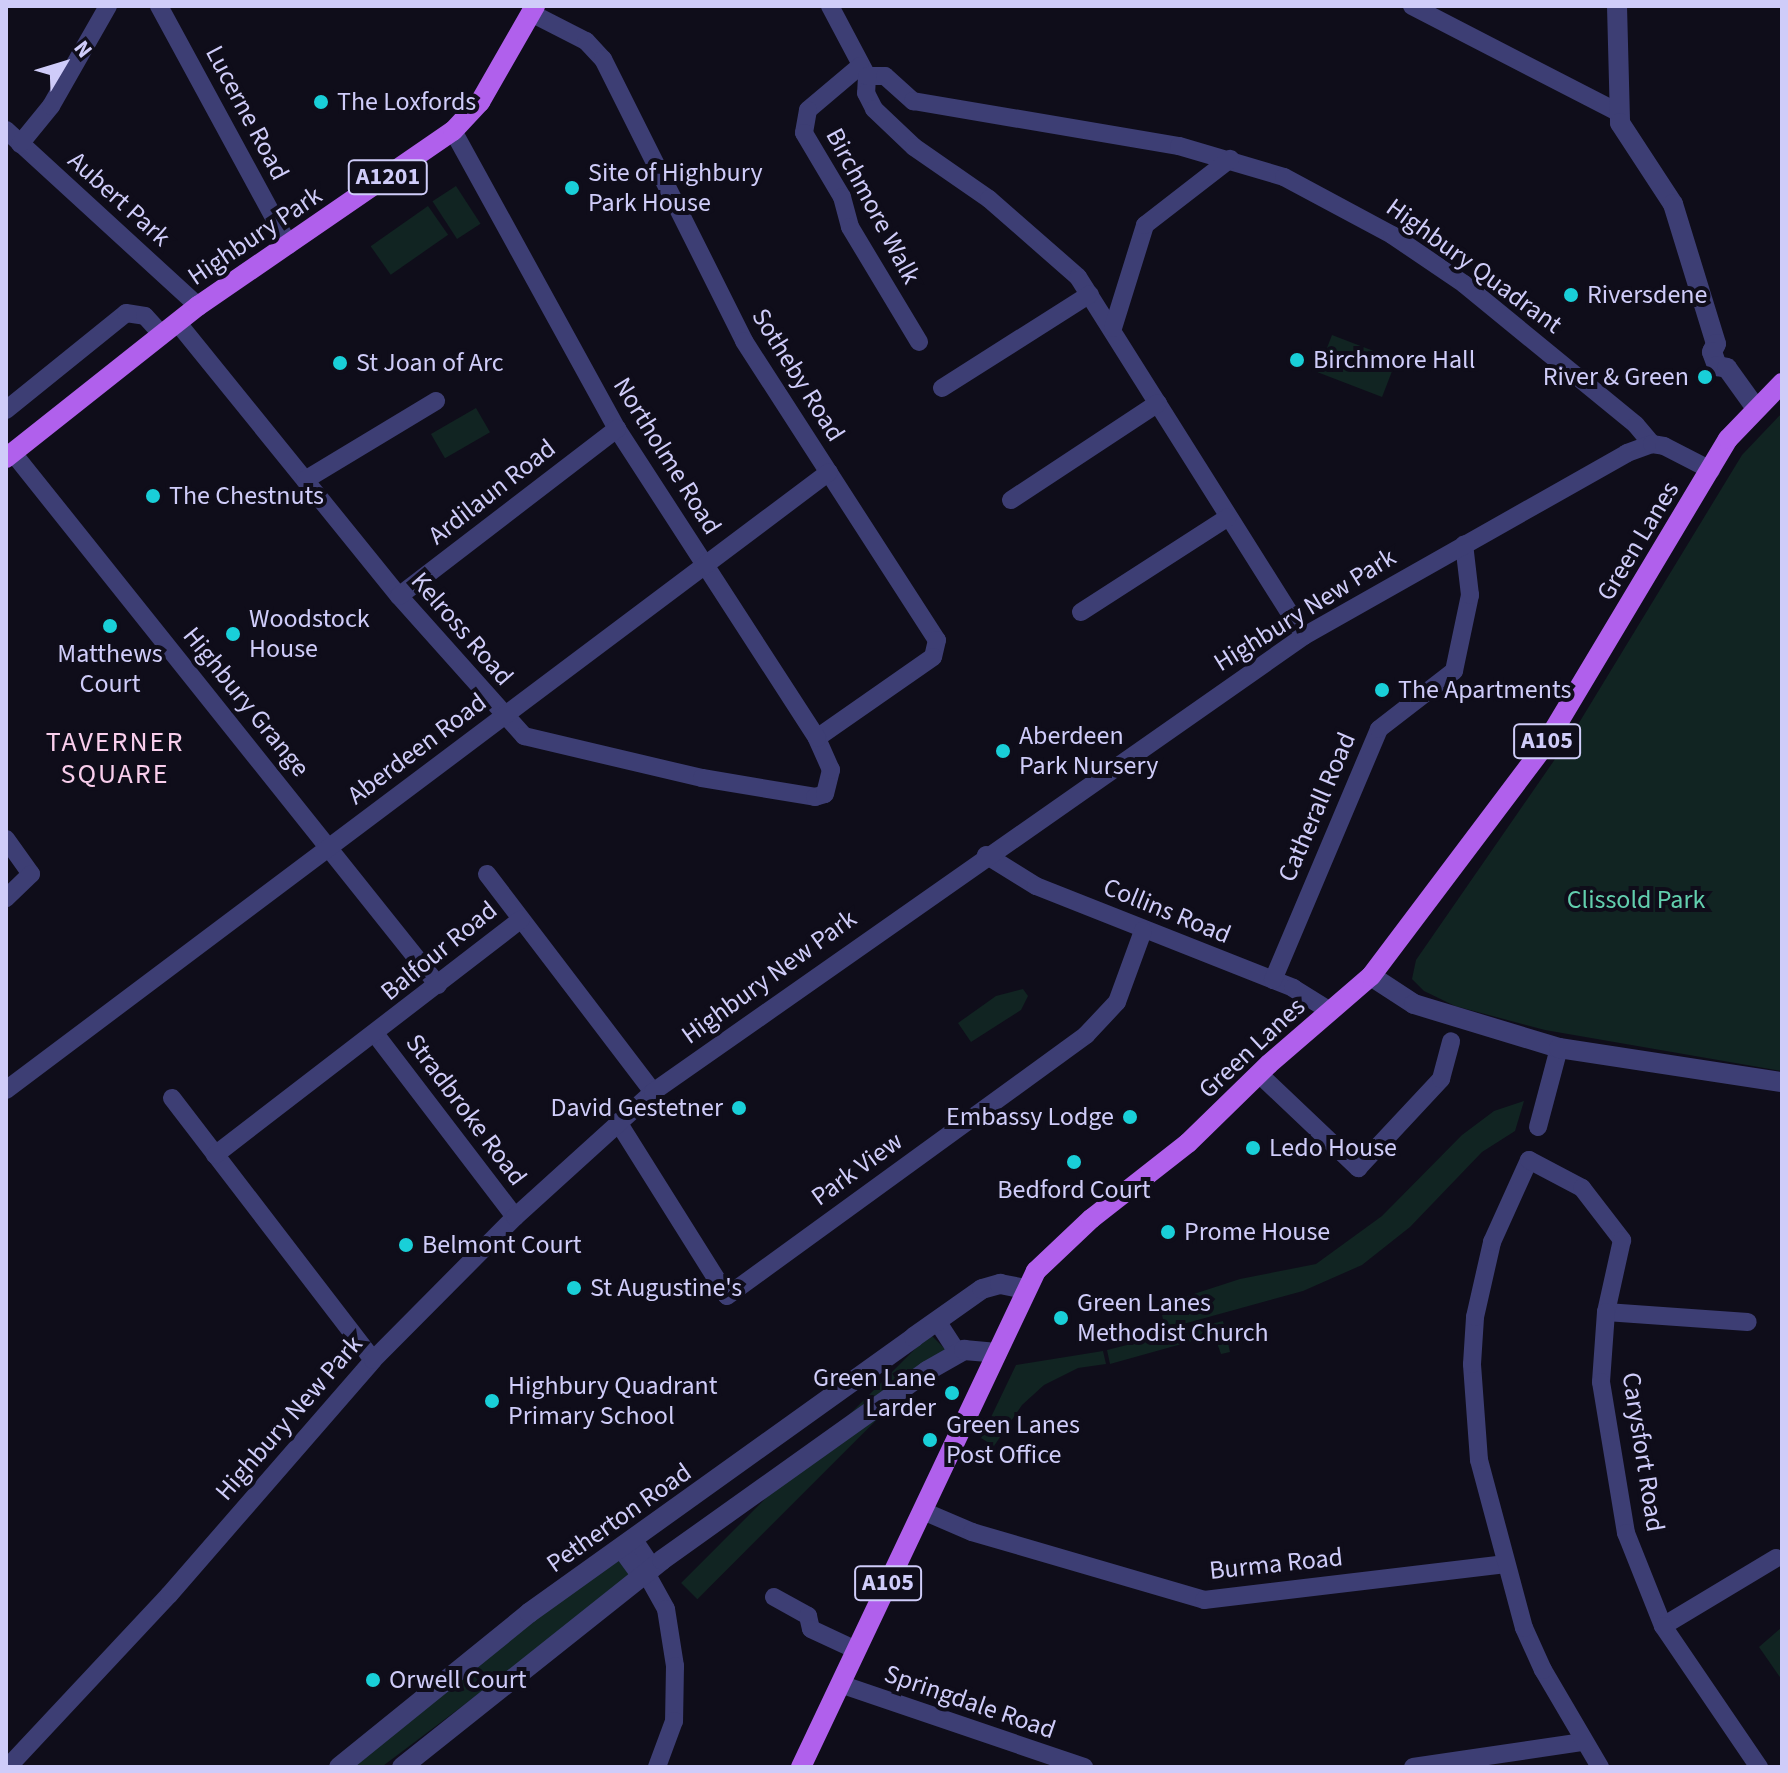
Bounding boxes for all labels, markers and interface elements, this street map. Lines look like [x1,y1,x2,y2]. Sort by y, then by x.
north arrow [24,24,104,104]
text: N [66,34,100,65]
street label: Lucerne Road [199,40,295,186]
place label: The Loxfords [337,86,476,118]
marker: The Loxfords [312,93,330,111]
street label: Birchmore Walk [819,123,927,289]
street label: Aubert Park [61,145,177,253]
road number: A1201 [346,157,430,197]
place label: Site of Highbury Park House [588,157,763,218]
marker: Site of Highbury Park House [563,179,581,197]
street label: Highbury Park [182,180,328,292]
street label: Highbury Quadrant [1380,192,1568,340]
place label: Riversdene [1587,279,1707,311]
marker: Riversdene [1562,286,1580,304]
street label: Sotheby Road [745,303,851,447]
place label: Birchmore Hall [1313,344,1475,376]
place label: St Joan of Arc [356,347,504,379]
marker: Birchmore Hall [1288,351,1306,369]
marker: St Joan of Arc [331,354,349,372]
place label: River & Green [1543,361,1689,393]
marker: River & Green [1696,368,1714,386]
street label: Northolme Road [606,372,728,540]
street label: Ardilaun Road [422,433,562,551]
street label: Green Lanes [1590,476,1686,606]
place label: The Chestnuts [169,480,324,512]
marker: The Chestnuts [144,487,162,505]
street label: Highbury New Park [1208,542,1402,678]
street label: Kelross Road [404,566,520,692]
place label: Woodstock House [249,603,370,664]
marker: Matthews Court [101,617,119,635]
street label: Highbury Grange [176,621,316,783]
marker: Woodstock House [224,625,242,643]
place label: Matthews Court [57,638,163,700]
place label: The Apartments [1398,674,1571,706]
marker: The Apartments [1373,681,1391,699]
street label: Aberdeen Road [341,687,493,811]
place label: Aberdeen Park Nursery [1019,720,1158,782]
road number: A105 [1513,721,1581,761]
district label: TAVERNER SQUARE [46,725,184,791]
street label: Catherall Road [1272,728,1362,886]
marker: Aberdeen Park Nursery [994,742,1012,760]
street label: Collins Road [1099,871,1235,951]
park label: Clissold Park [1567,884,1705,916]
street label: Balfour Road [375,895,503,1007]
street label: Highbury New Park [675,903,863,1051]
street label: Green Lanes [1192,991,1312,1105]
street label: Stradbroke Road [399,1028,533,1192]
place label: David Gestetner [550,1092,723,1124]
marker: David Gestetner [730,1099,748,1117]
place label: Embassy Lodge [946,1101,1114,1133]
marker: Embassy Lodge [1121,1108,1139,1126]
street label: Park View [805,1125,909,1213]
place label: Ledo House [1269,1132,1397,1164]
marker: Ledo House [1244,1139,1262,1157]
marker: Bedford Court [1065,1153,1083,1171]
place label: Bedford Court [997,1174,1151,1206]
place label: Prome House [1184,1216,1330,1248]
marker: Prome House [1159,1223,1177,1241]
place label: Belmont Court [422,1229,582,1261]
marker: Belmont Court [397,1236,415,1254]
place label: St Augustine's [590,1272,742,1304]
marker: St Augustine's [565,1279,583,1297]
place label: Green Lanes Methodist Church [1077,1287,1269,1348]
marker: Green Lanes Methodist Church [1052,1309,1070,1327]
street label: Highbury New Park [209,1329,369,1507]
place label: Green Lane Larder [813,1362,936,1424]
place label: Highbury Quadrant Primary School [508,1370,718,1432]
street label: Carysfort Road [1615,1370,1671,1534]
marker: Green Lane Larder [943,1384,961,1402]
marker: Highbury Quadrant Primary School [483,1392,501,1410]
place label: Green Lanes Post Office [946,1409,1080,1470]
marker: Green Lanes Post Office [921,1431,939,1449]
street label: Petherton Road [541,1457,697,1579]
street label: Burma Road [1208,1541,1344,1587]
road number: A105 [854,1563,922,1603]
street label: Springdale Road [880,1658,1060,1746]
place label: Orwell Court [389,1664,527,1696]
marker: Orwell Court [364,1671,382,1689]

